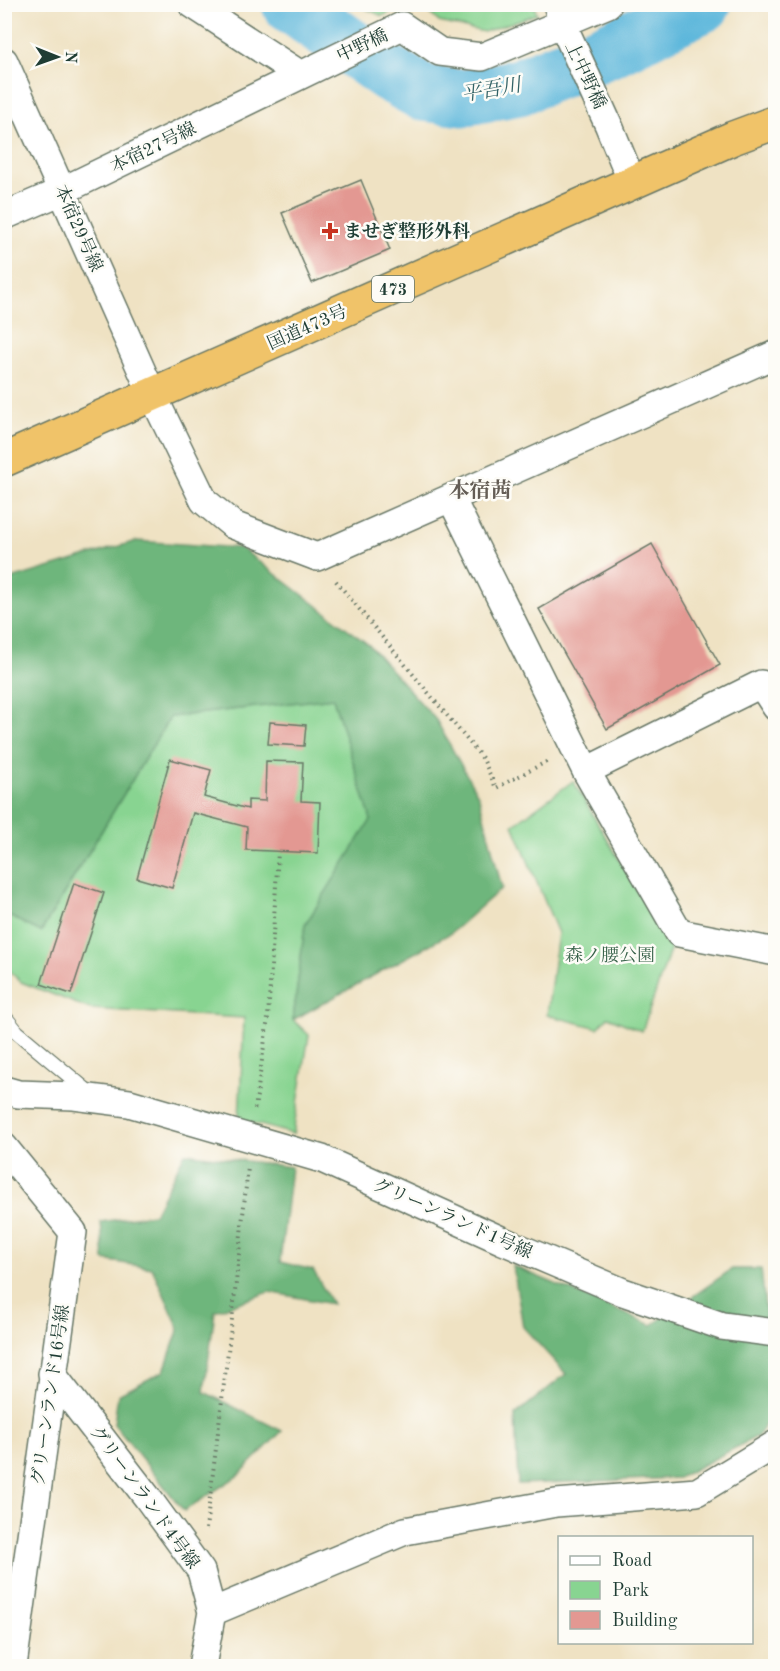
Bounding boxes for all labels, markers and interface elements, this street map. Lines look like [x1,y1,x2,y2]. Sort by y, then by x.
street label: 中野橋 [333,25,391,65]
north arrow [27,27,87,87]
street label: 上中野橋 [562,38,610,112]
text: N [62,51,78,64]
water label: 平吾川 [460,74,525,106]
street label: 本宿27号線 [107,118,199,176]
street label: 本宿29号線 [51,182,107,274]
place label: ませぎ整形外科 [344,221,470,241]
marker: ませぎ整形外科 [321,222,339,240]
road number: 473 [372,276,414,302]
street label: 国道473号 [264,301,350,353]
district label: 本宿茜 [449,479,512,502]
park label: 森ノ腰公園 [565,945,655,965]
street label: グリーンランド1号線 [370,1174,536,1262]
street label: グリーンランド16号線 [27,1303,73,1487]
street label: グリーンランド4号線 [86,1422,204,1572]
legend [558,1536,753,1644]
text: Road [612,1552,652,1570]
text: Park [612,1582,649,1600]
text: Building [612,1612,678,1630]

